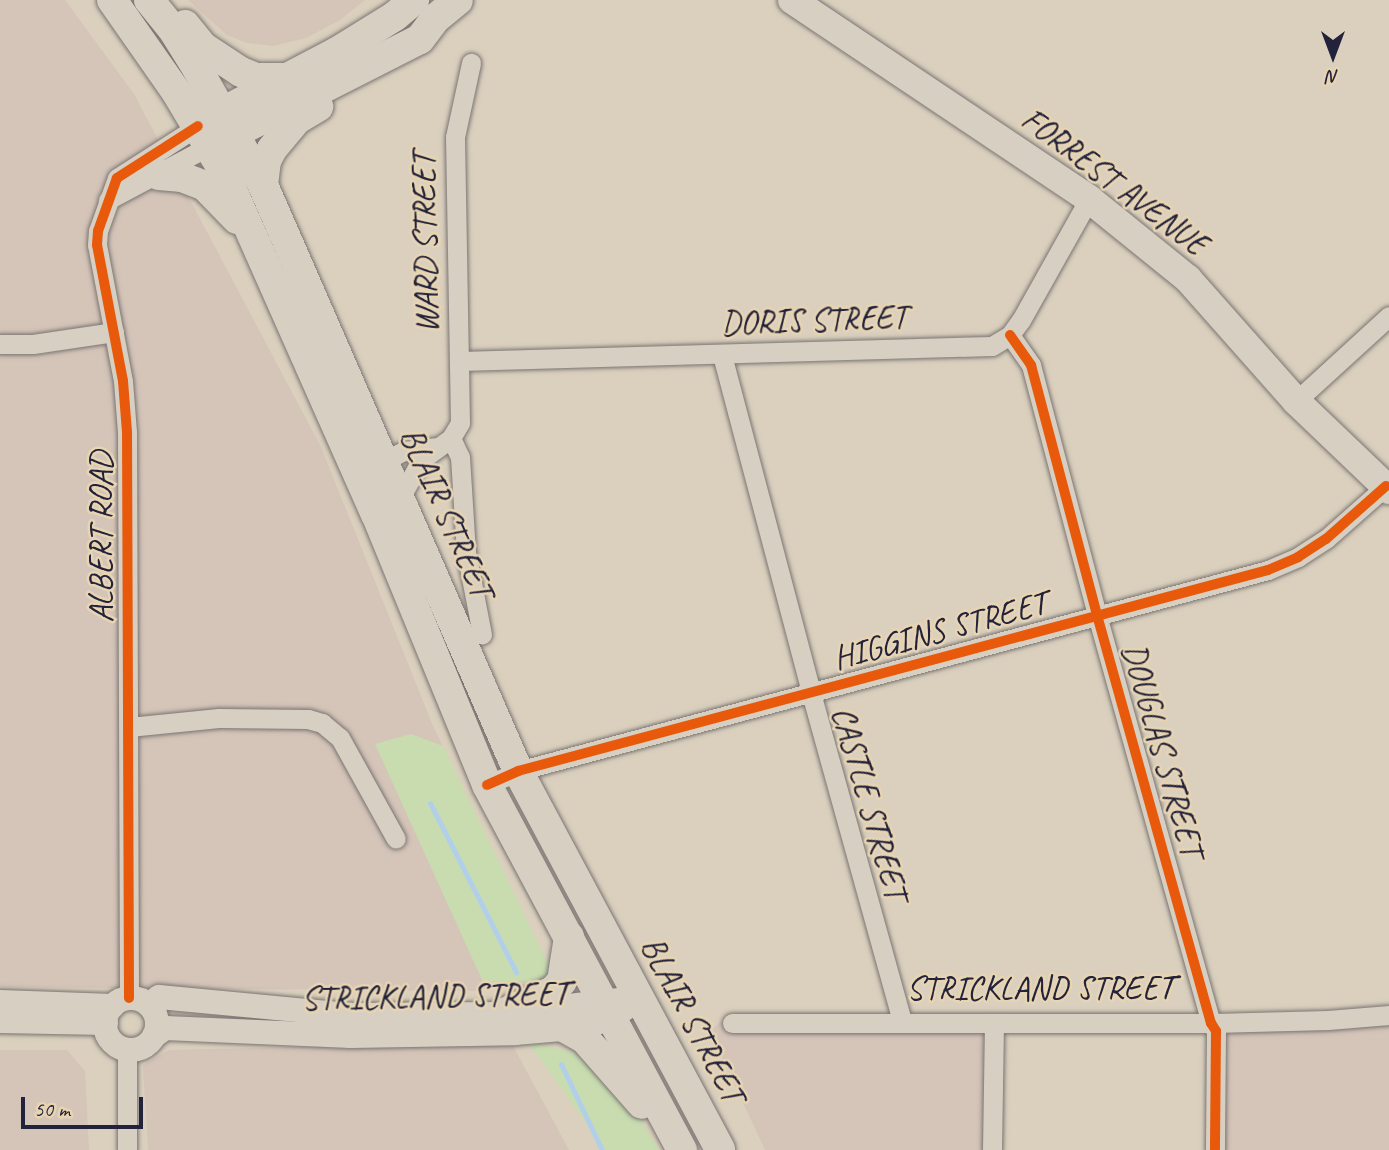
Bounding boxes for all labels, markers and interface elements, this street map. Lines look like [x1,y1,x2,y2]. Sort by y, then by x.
north arrow [1298,21,1368,91]
text: N [1327,65,1339,89]
street label: FORREST AVENUE [1014,100,1214,264]
street label: WARD STREET [405,153,447,333]
street label: DORIS STREET [720,298,908,344]
street label: BLAIR STREET [391,422,501,604]
street label: ALBERT ROAD [82,451,122,623]
street label: HIGGINS STREET [829,584,1051,678]
street label: DOUGLAS STREET [1113,639,1211,861]
street label: CASTLE STREET [823,703,915,903]
street label: BLAIR STREET [632,930,752,1110]
street label: STRICKLAND STREET [907,969,1173,1009]
street label: STRICKLAND STREET [301,975,569,1019]
scale bar [24,1084,147,1128]
text: 50 m [34,1096,70,1122]

